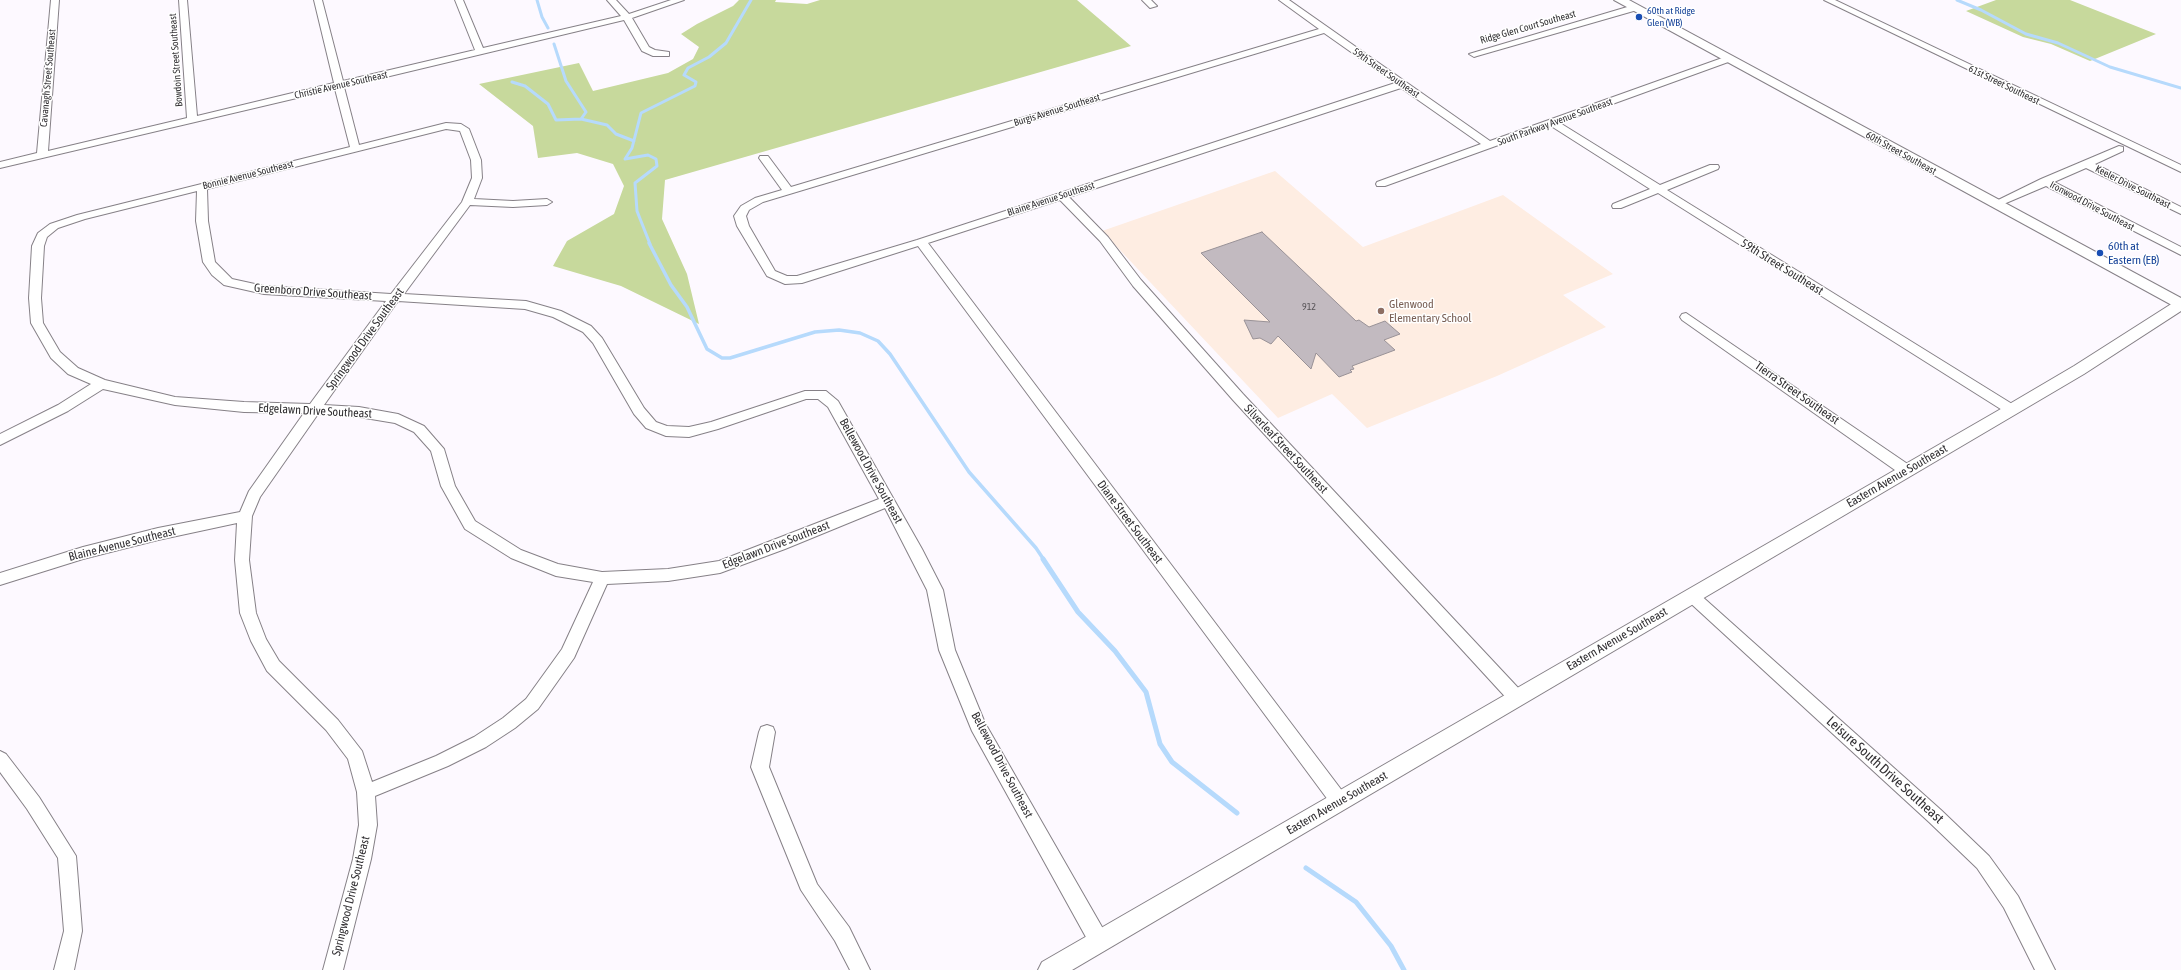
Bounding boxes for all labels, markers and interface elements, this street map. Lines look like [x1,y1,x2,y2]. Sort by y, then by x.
place label: 60th at Ridge Glen (WB) [1647,5,1695,28]
street label: Ridge Glen Court Southeast [1479,8,1577,46]
marker: 60th at Ridge Glen (WB) [1634,12,1644,22]
street label: Bowdoin Street Southeast [167,13,185,107]
street label: Cavanagh Street Southeast [38,29,58,127]
street label: 59th Street Southeast [1350,45,1422,101]
street label: 61st Street Southeast [1967,63,2041,107]
street label: Christie Avenue Southeast [293,68,389,102]
street label: Burgis Avenue Southeast [1012,91,1102,129]
street label: South Parkway Avenue Southeast [1496,96,1614,148]
street label: 60th Street Southeast [1864,129,1938,177]
street label: Bonnie Avenue Southeast [201,158,295,192]
street label: Keeler Drive Southeast [2093,163,2173,211]
street label: Blaine Avenue Southeast [1006,179,1096,219]
street label: Ironwood Drive Southeast [2048,179,2136,233]
street label: 59th Street Southeast [1738,236,1826,298]
place label: 60th at Eastern (EB) [2108,239,2159,267]
marker: 60th at Eastern (EB) [2095,248,2105,258]
street label: Greenboro Drive Southeast [254,281,372,303]
street label: Springwood Drive Southeast [323,285,407,393]
place label: Glenwood Elementary School [1389,297,1471,325]
house number: 912 [1302,301,1316,313]
marker: Glenwood Elementary School [1376,306,1386,316]
street label: Tierra Street Southeast [1752,358,1842,428]
street label: Edgelawn Drive Southeast [258,401,372,421]
street label: Silverleaf Street Southeast [1241,402,1331,496]
street label: Bellewood Drive Southeast [836,416,906,526]
street label: Eastern Avenue Southeast [1844,441,1950,511]
street label: Diane Street Southeast [1094,478,1166,566]
street label: Edgelawn Drive Southeast [720,518,832,572]
street label: Blaine Avenue Southeast [67,524,177,564]
street label: Eastern Avenue Southeast [1564,604,1670,674]
street label: Bellewood Drive Southeast [968,710,1036,820]
street label: Leisure South Drive Southeast [1823,713,1947,827]
street label: Eastern Avenue Southeast [1284,768,1390,838]
street label: Springwood Drive Southeast [329,835,373,957]

